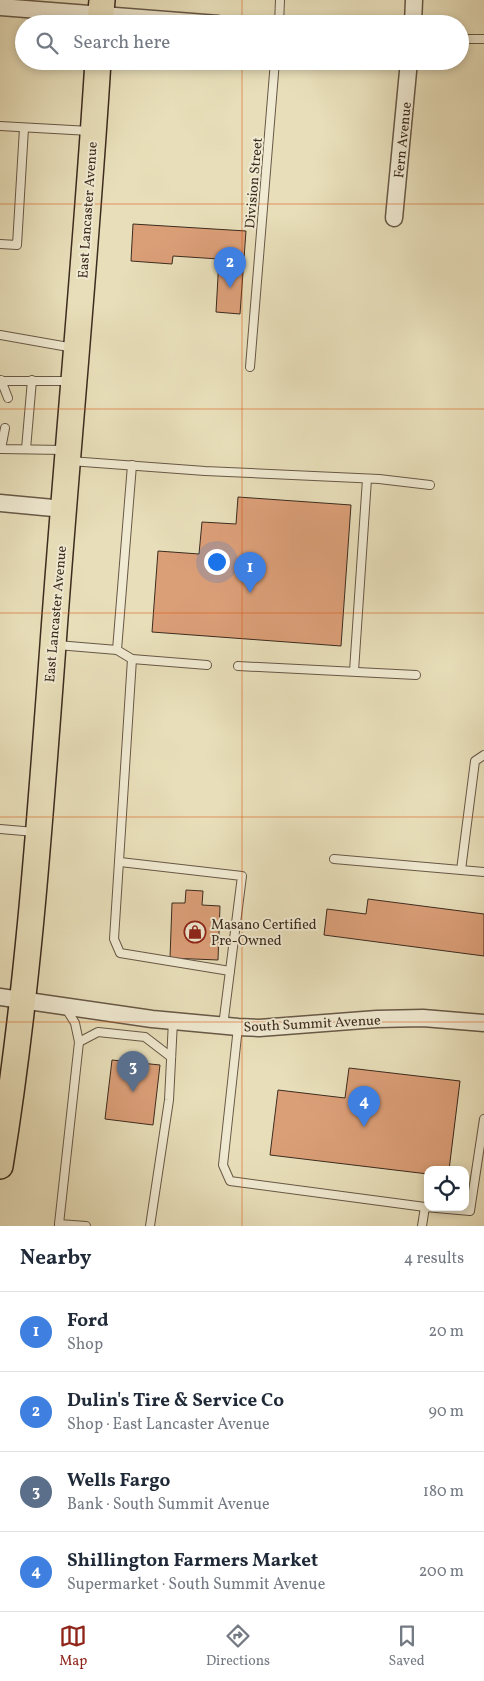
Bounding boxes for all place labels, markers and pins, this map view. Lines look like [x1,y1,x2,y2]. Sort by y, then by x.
pin: 2 [214,247,246,288]
pin: 1 [234,552,266,593]
place label: Masano Certified Pre-Owned [211,916,317,951]
shop icon: Masano Certified Pre-Owned [183,920,207,944]
pin: 3 [117,1051,149,1092]
pin: 4 [348,1086,380,1127]

